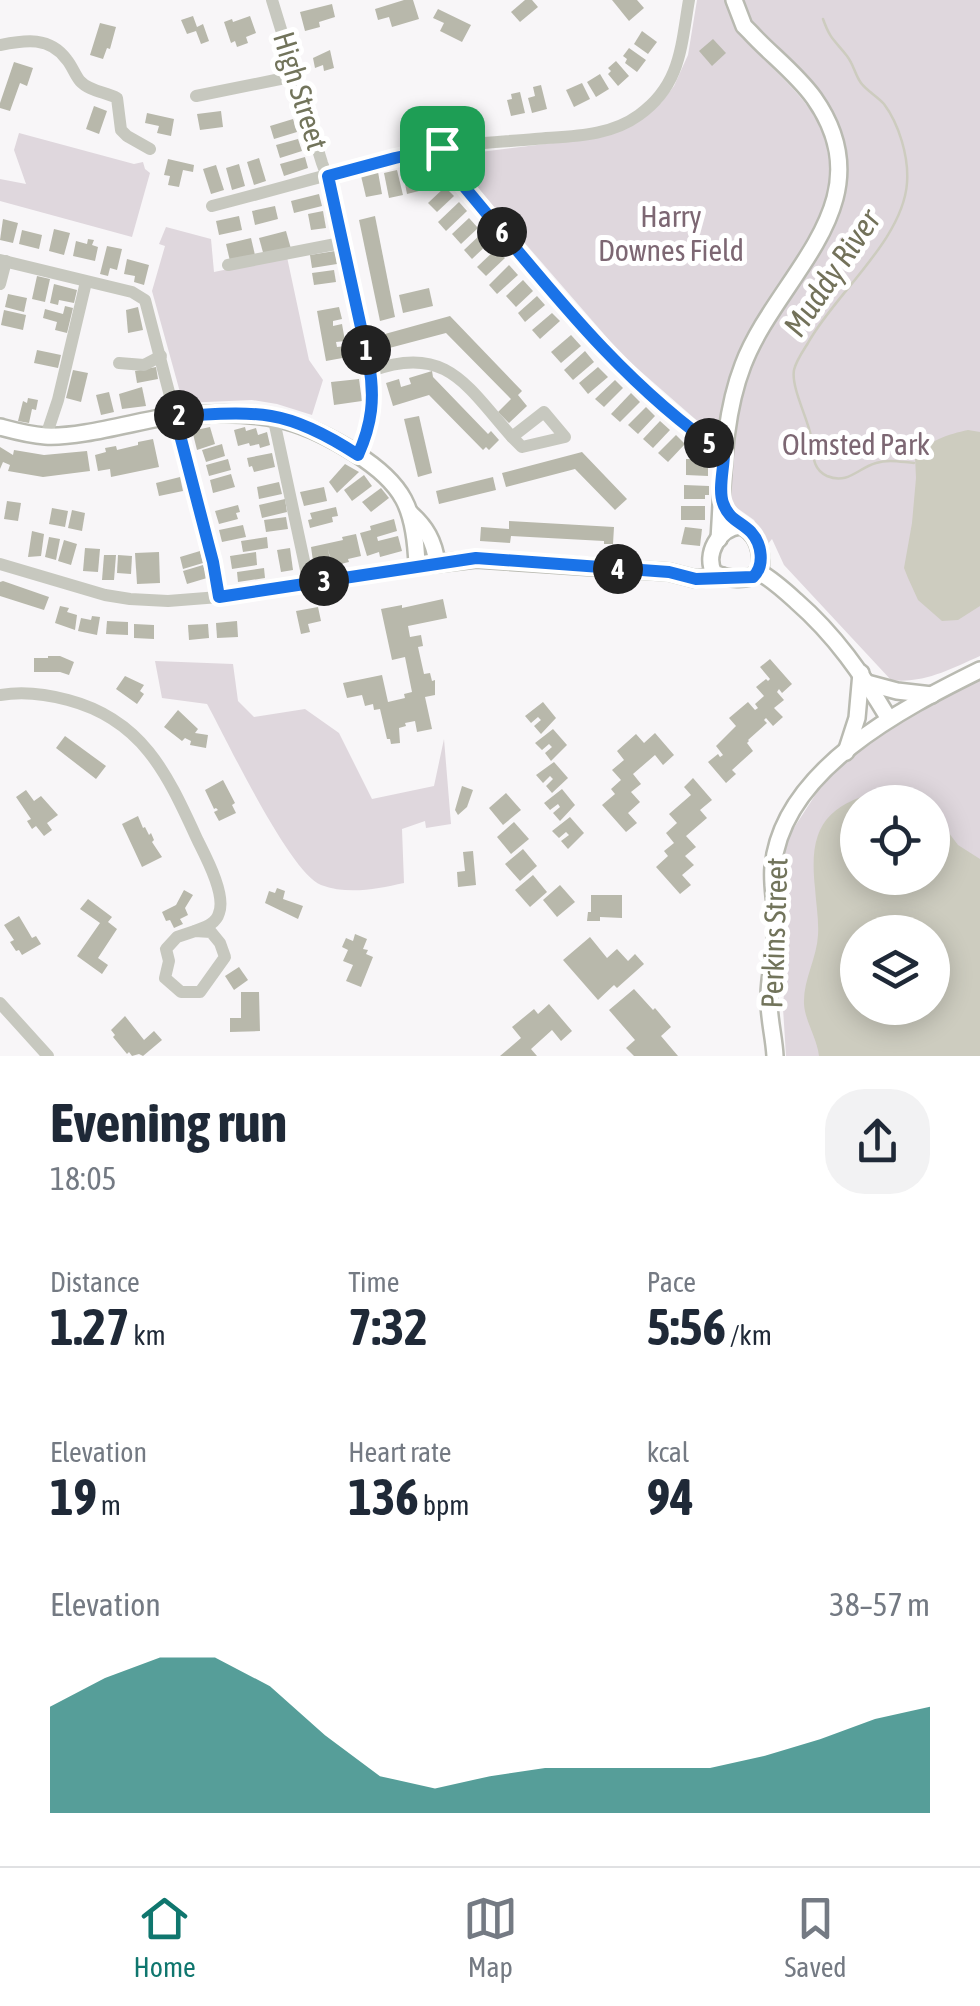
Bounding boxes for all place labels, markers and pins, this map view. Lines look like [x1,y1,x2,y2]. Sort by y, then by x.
pin [400,106,485,191]
pin: 6 [477,207,527,257]
pin: 1 [341,325,391,375]
pin: 2 [154,390,204,440]
pin: 5 [684,418,734,468]
pin: 4 [593,544,643,594]
pin: 3 [299,556,349,606]

